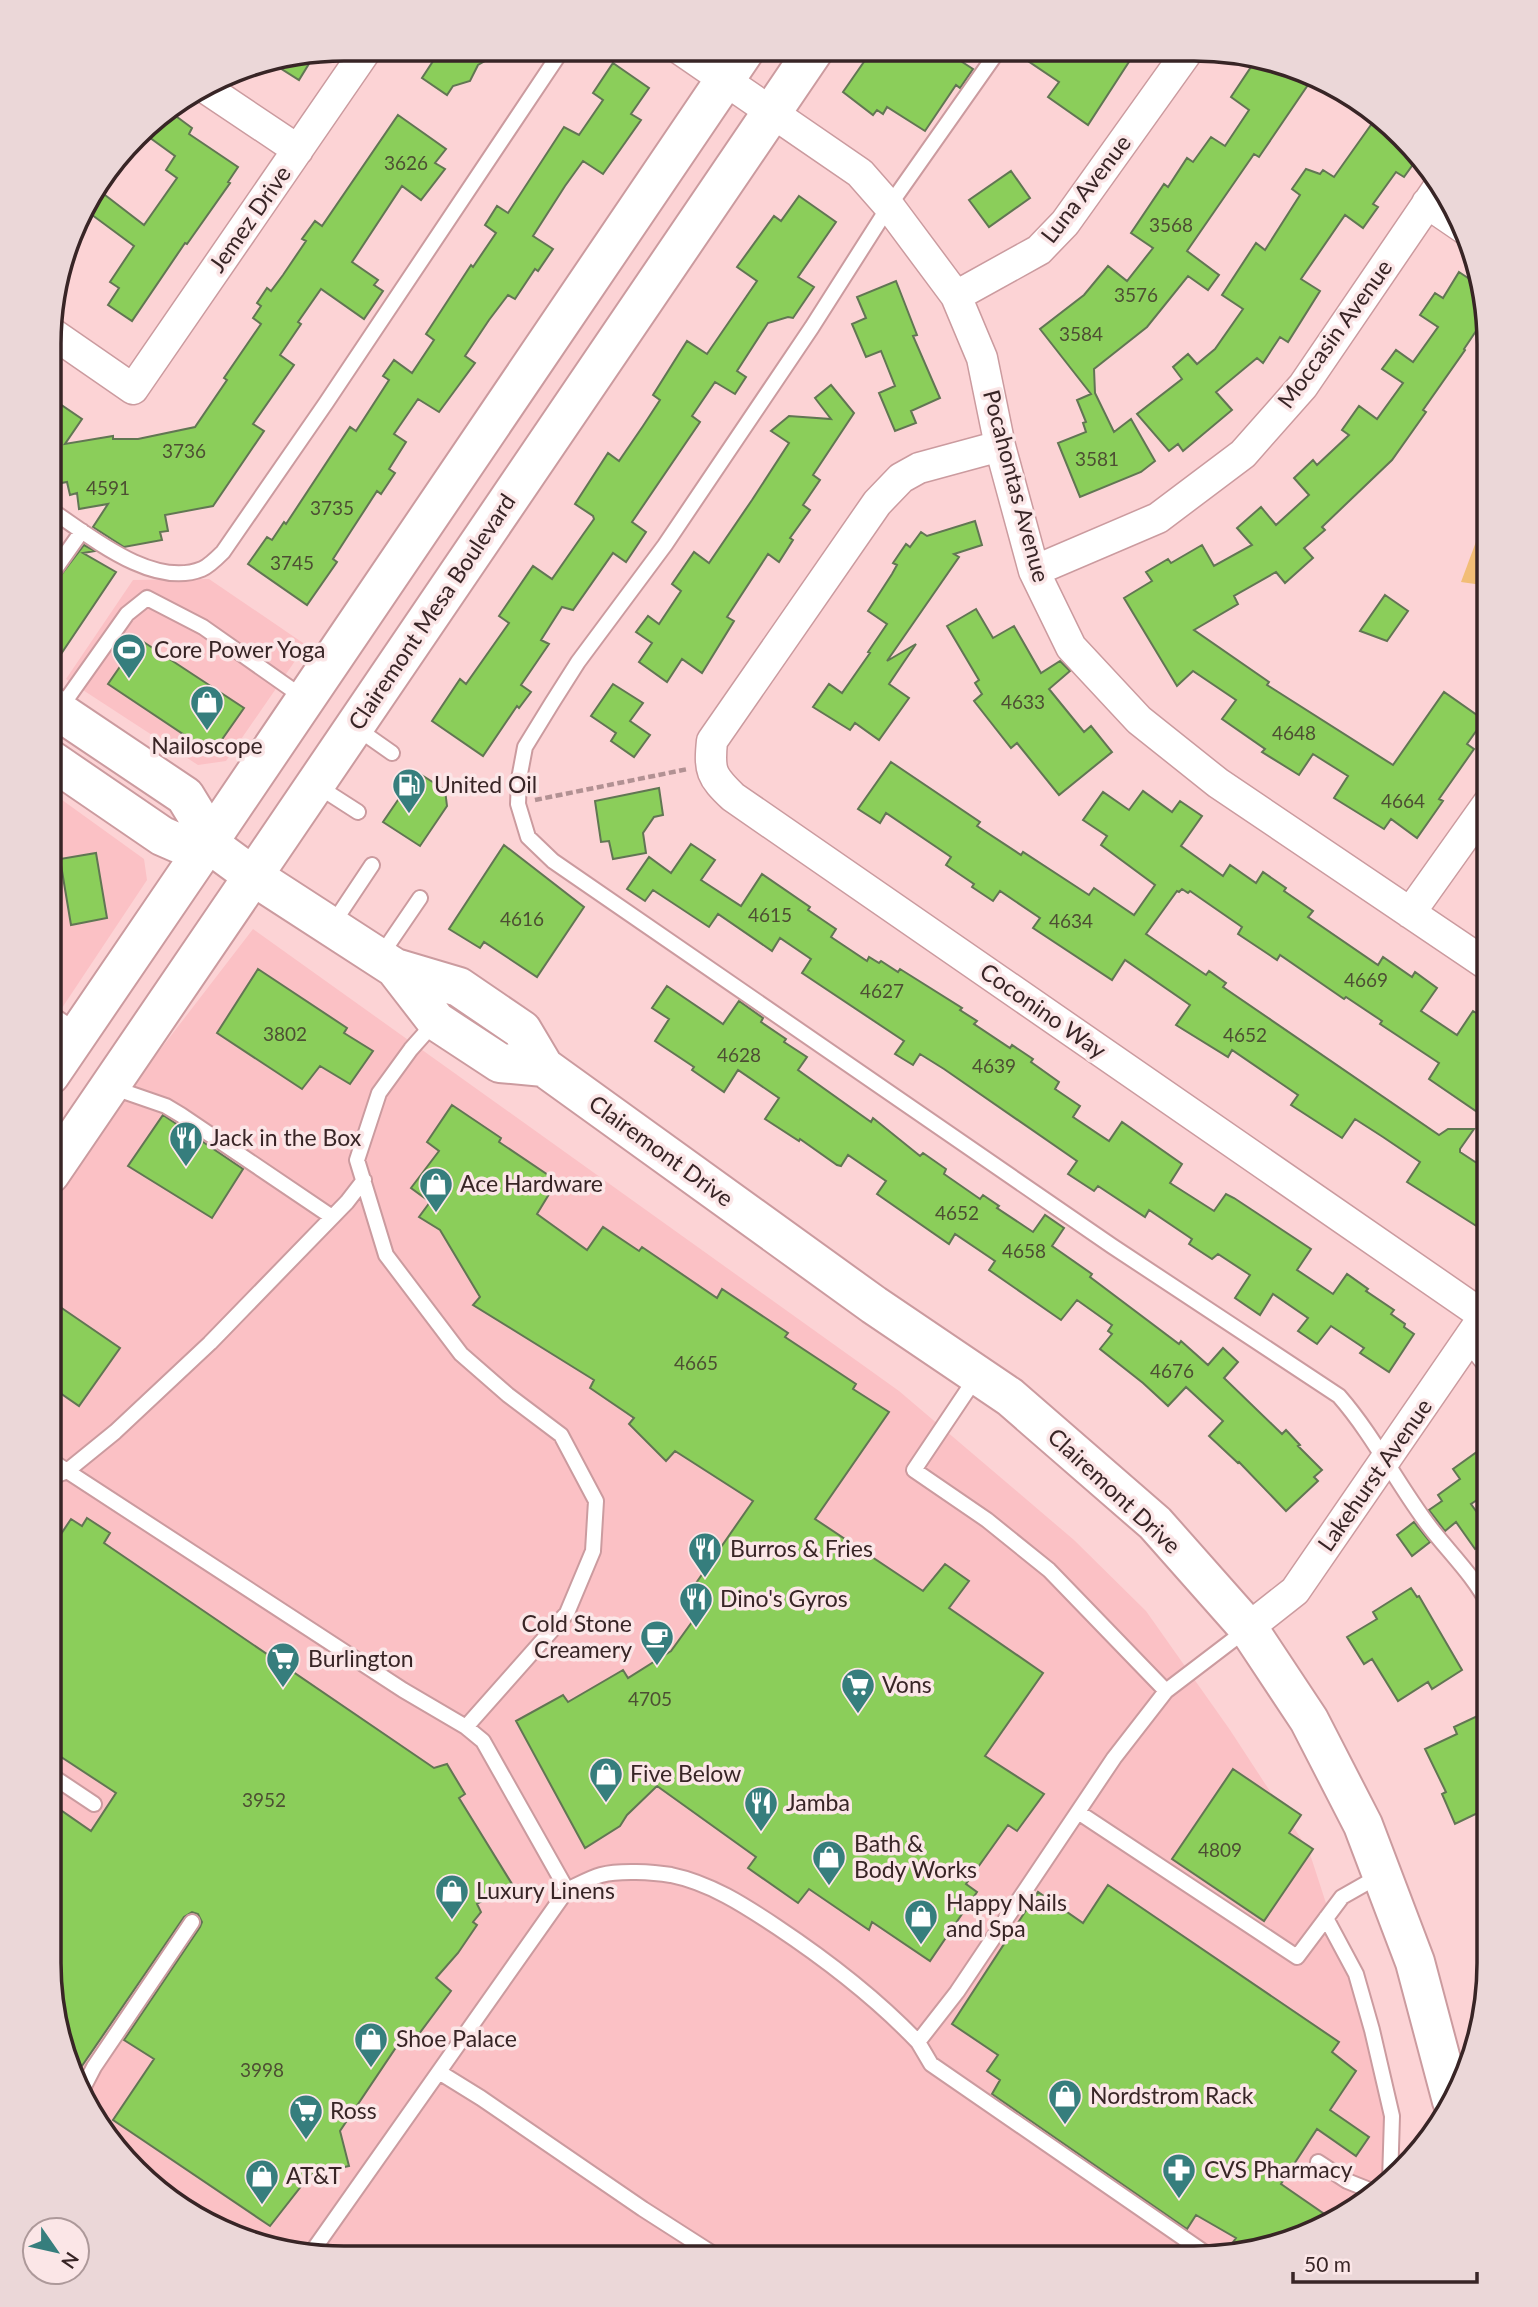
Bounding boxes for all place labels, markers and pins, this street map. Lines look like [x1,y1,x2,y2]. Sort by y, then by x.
sports icon: Core Power Yoga [110,631,148,680]
place label: Core Power Yoga [154,635,325,663]
shop icon: Nailoscope [188,683,226,732]
place label: Nailoscope [151,731,263,759]
fuel station icon: United Oil [390,766,428,815]
place label: United Oil [434,770,537,798]
restaurant icon: Jack in the Box [167,1119,205,1168]
place label: Jack in the Box [210,1123,362,1151]
shop icon: Ace Hardware [417,1165,455,1214]
place label: Ace Hardware [460,1169,603,1197]
restaurant icon: Burros & Fries [686,1530,724,1579]
place label: Burros & Fries [730,1534,873,1562]
restaurant icon: Dino's Gyros [677,1580,715,1629]
place label: Dino's Gyros [720,1584,848,1612]
place label: Cold Stone Creamery [521,1609,632,1663]
cafe icon: Cold Stone Creamery [638,1618,676,1667]
supermarket icon: Burlington [264,1640,302,1689]
place label: Burlington [308,1644,414,1672]
supermarket icon: Vons [839,1666,877,1715]
place label: Vons [882,1670,932,1698]
shop icon: Five Below [587,1755,625,1804]
place label: Five Below [630,1759,741,1787]
restaurant icon: Jamba [742,1784,780,1833]
place label: Jamba [786,1788,850,1816]
place label: Bath & Body Works [854,1829,977,1883]
shop icon: Bath & Body Works [810,1838,848,1887]
shop icon: Luxury Linens [433,1872,471,1921]
place label: Luxury Linens [476,1876,615,1904]
place label: Happy Nails and Spa [946,1888,1067,1942]
shop icon: Happy Nails and Spa [902,1897,940,1946]
shop icon: Shoe Palace [352,2020,390,2069]
place label: Shoe Palace [396,2024,517,2052]
shop icon: Nordstrom Rack [1046,2077,1084,2126]
place label: Nordstrom Rack [1090,2081,1254,2109]
supermarket icon: Ross [287,2092,325,2141]
place label: Ross [330,2096,377,2124]
pharmacy icon: CVS Pharmacy [1160,2151,1198,2200]
place label: CVS Pharmacy [1204,2155,1353,2183]
shop icon: AT&T [243,2157,281,2206]
place label: AT&T [286,2161,342,2189]

